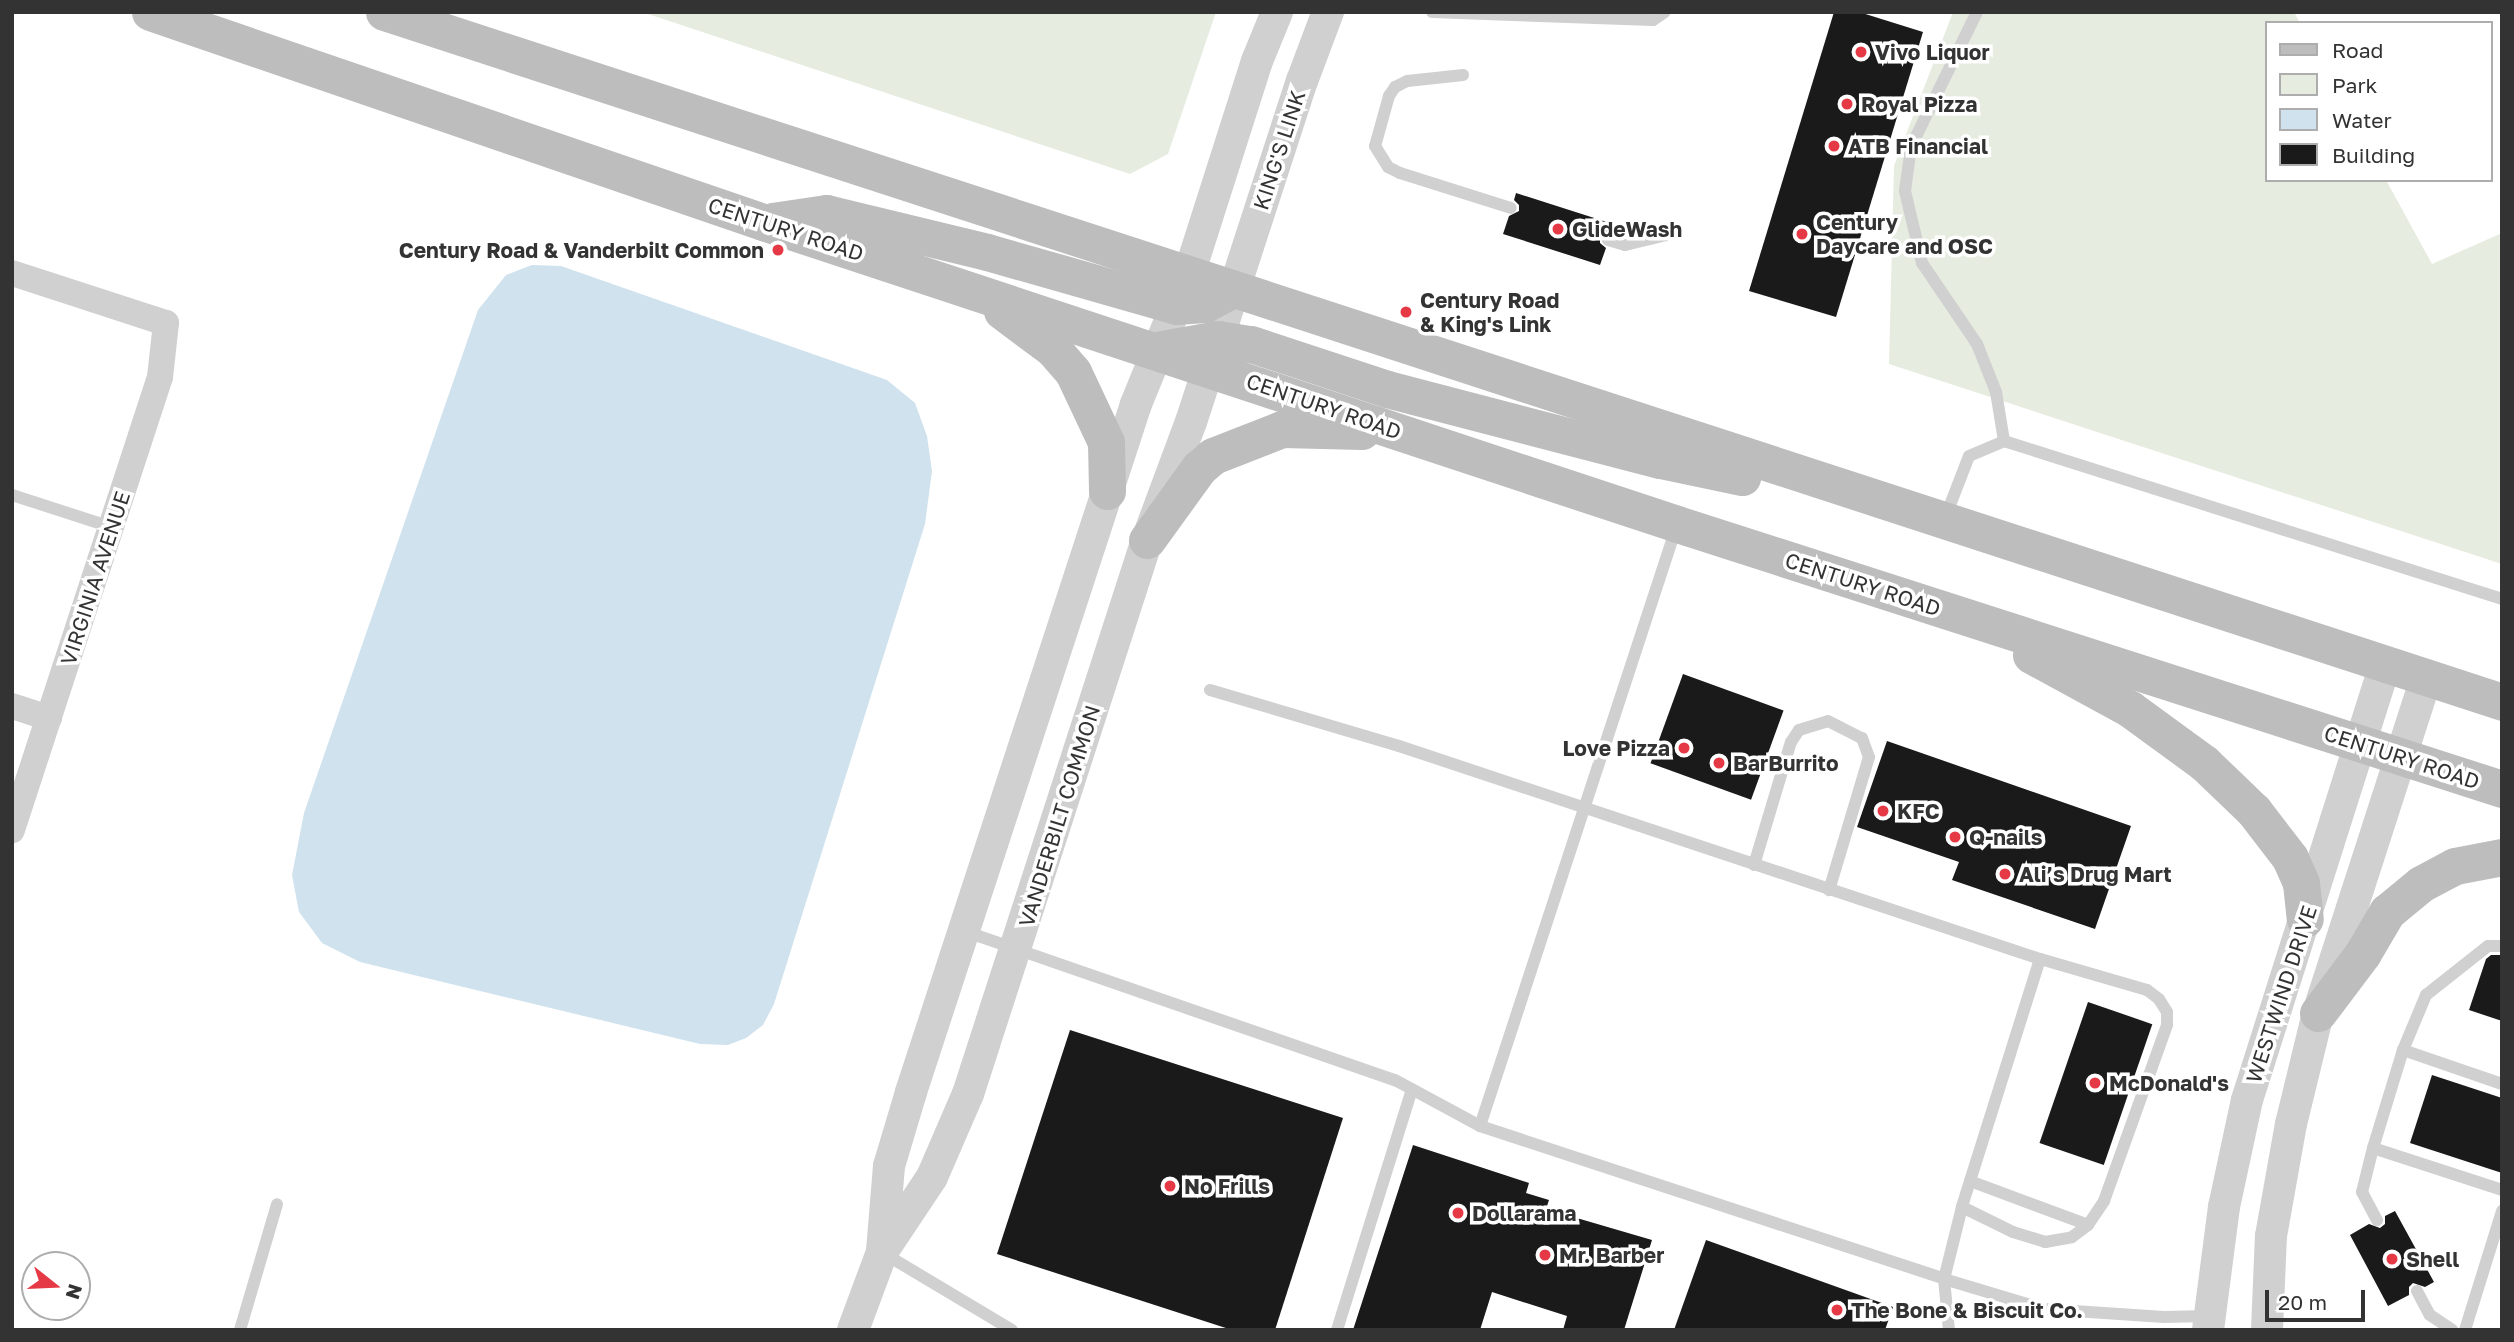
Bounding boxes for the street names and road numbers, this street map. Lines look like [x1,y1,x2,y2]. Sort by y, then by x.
street label: KING'S LINK [1248,87,1310,213]
street label: CENTURY ROAD [705,192,867,266]
street label: CENTURY ROAD [1243,368,1405,444]
street label: VIRGINIA AVENUE [55,488,135,668]
street label: CENTURY ROAD [1782,547,1944,621]
street label: VANDERBILT COMMON [1013,702,1105,930]
street label: CENTURY ROAD [2321,720,2483,794]
street label: WESTWIND DRIVE [2240,902,2322,1086]

